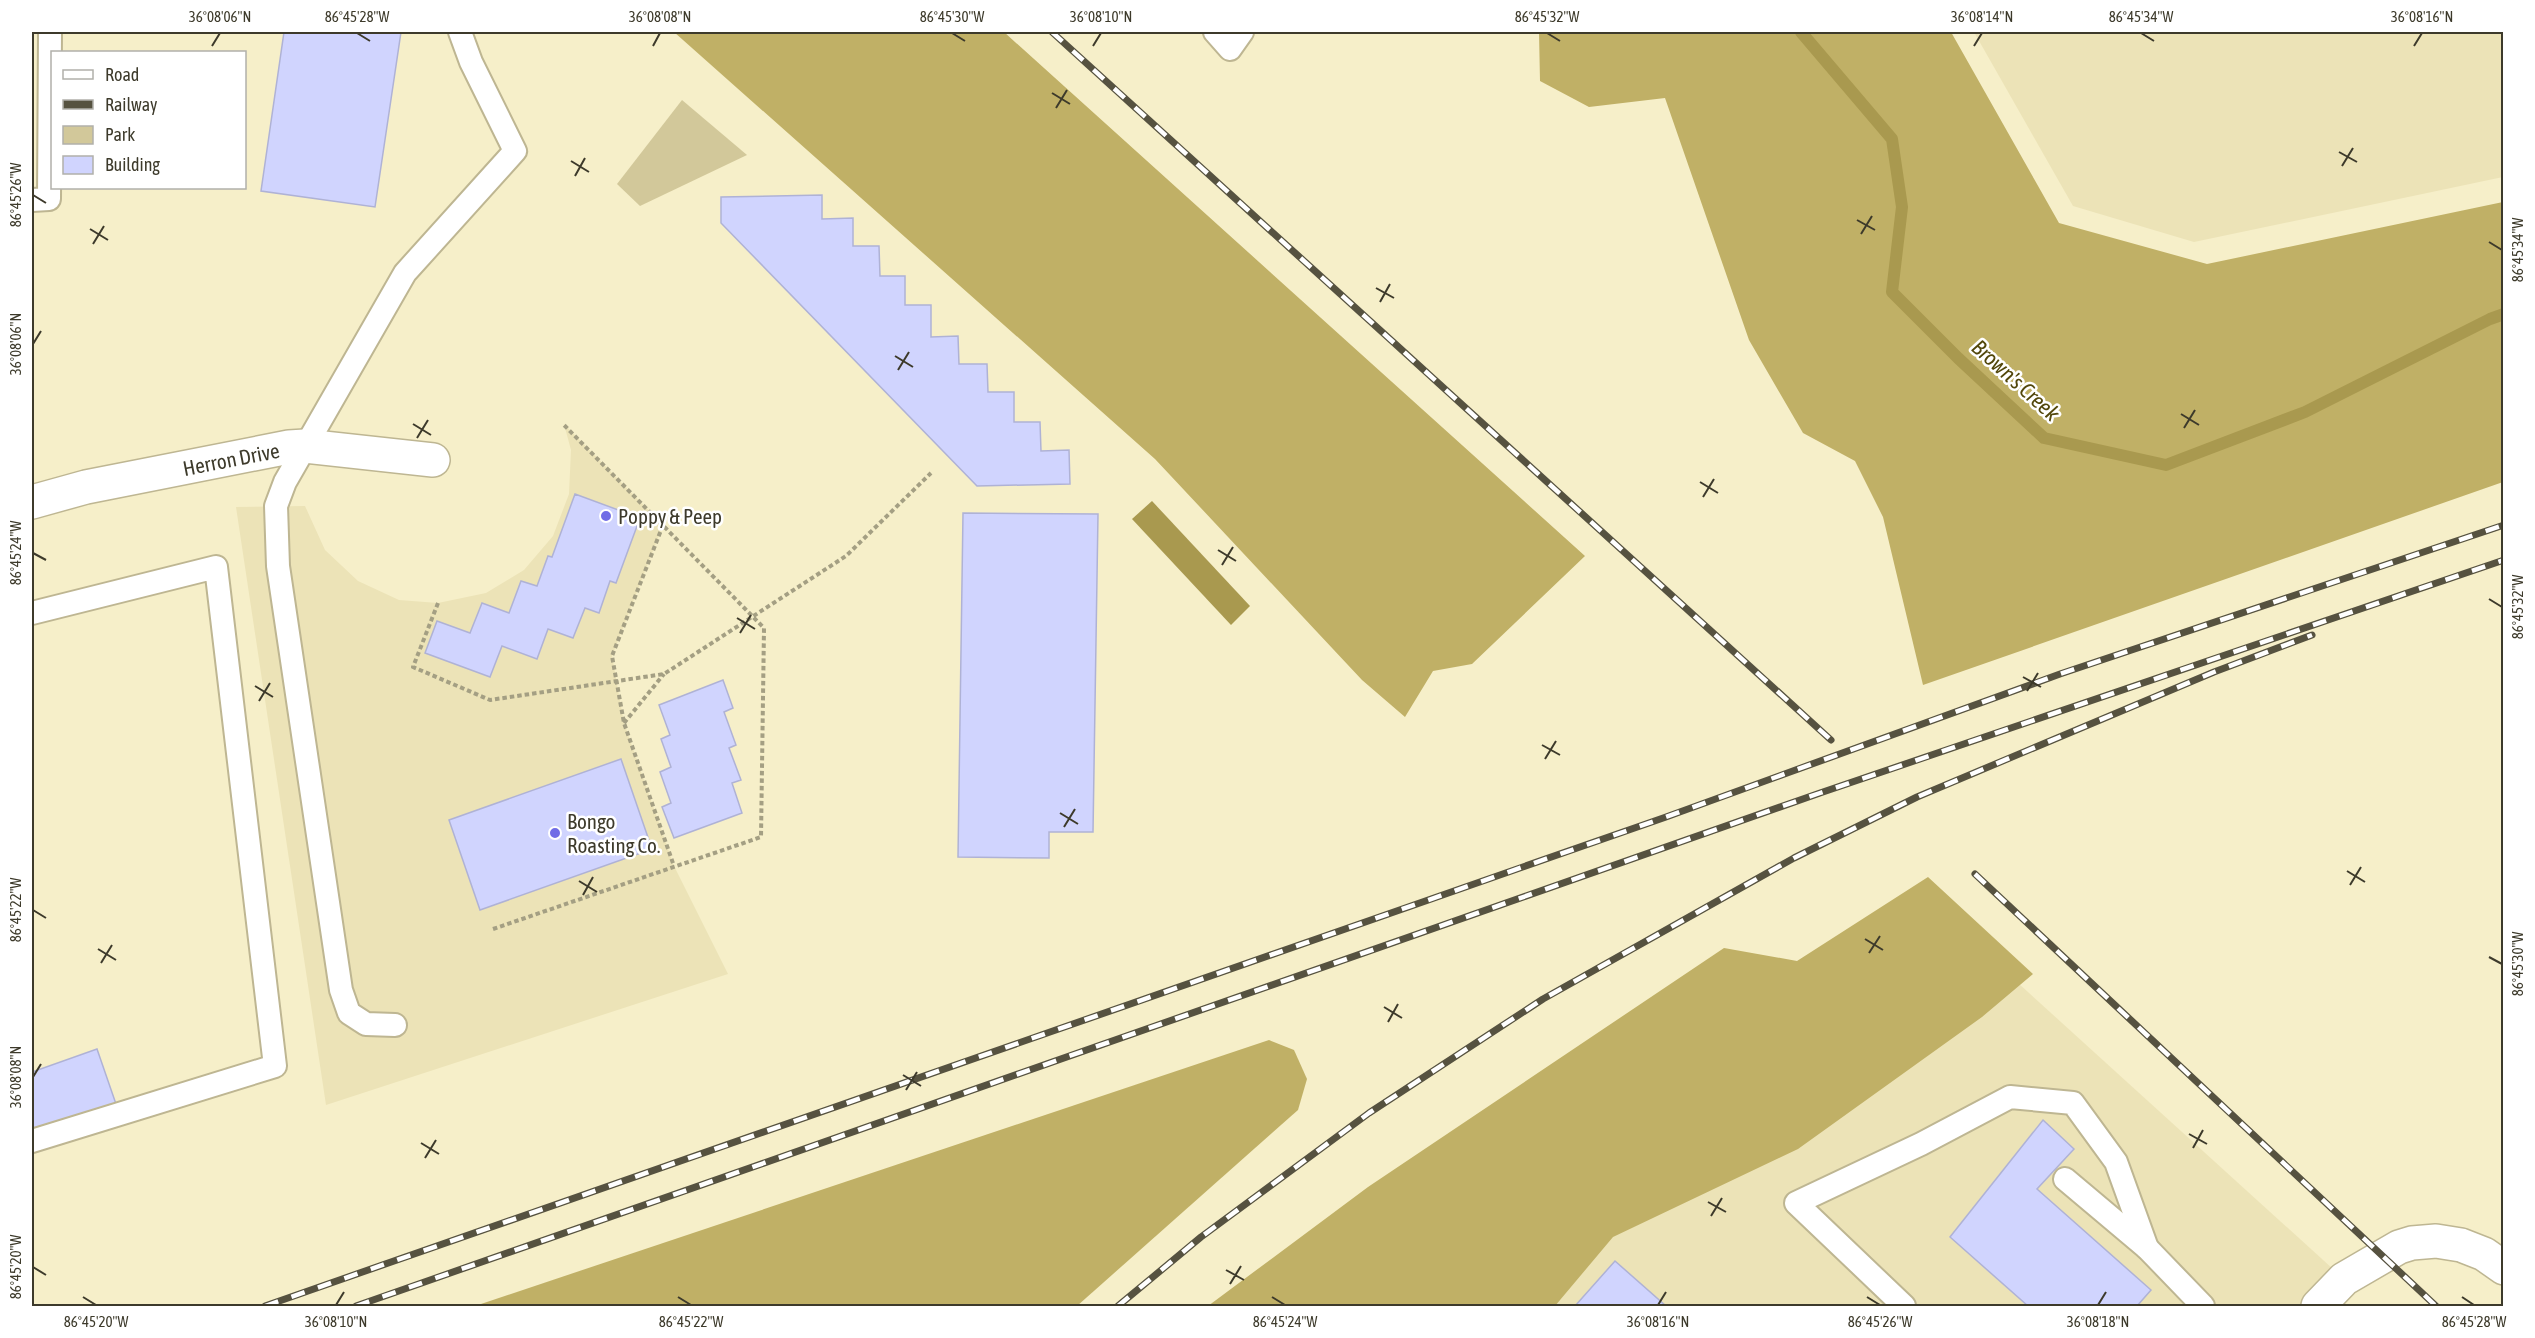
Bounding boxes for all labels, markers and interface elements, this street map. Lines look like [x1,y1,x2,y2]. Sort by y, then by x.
text: 36°08'06"N [189,8,251,25]
text: 86°45'28"W [325,8,389,25]
text: 36°08'08"N [629,8,691,25]
text: 86°45'30"W [920,8,984,25]
text: 36°08'10"N [1070,8,1132,25]
text: 86°45'32"W [1515,8,1579,25]
text: 36°08'14"N [1951,8,2013,25]
text: 86°45'34"W [2109,8,2173,25]
text: 36°08'16"N [2391,8,2453,25]
legend [51,51,246,189]
text: Road [105,64,139,85]
text: Railway [105,94,157,115]
text: Park [105,124,135,145]
text: Building [105,154,160,175]
text: 86°45'26"W [7,163,24,227]
text: 86°45'34"W [2509,218,2526,282]
text: 36°08'06"N [7,313,24,375]
water label: Brown's Creek [1967,334,2065,426]
street label: Herron Drive [181,438,281,480]
place label: Poppy & Peep [618,504,722,528]
marker: Poppy & Peep [599,509,613,523]
text: 86°45'24"W [7,521,24,585]
text: 86°45'32"W [2509,575,2526,639]
place label: Bongo Roasting Co. [567,809,661,857]
marker: Bongo Roasting Co. [548,826,562,840]
text: 86°45'22"W [7,878,24,942]
text: 86°45'30"W [2509,932,2526,996]
text: 36°08'08"N [7,1046,24,1108]
text: 86°45'20"W [7,1235,24,1299]
text: 86°45'20"W [64,1313,128,1330]
text: 36°08'10"N [305,1313,367,1330]
text: 86°45'22"W [659,1313,723,1330]
text: 86°45'24"W [1253,1313,1317,1330]
text: 36°08'16"N [1627,1313,1689,1330]
text: 86°45'26"W [1848,1313,1912,1330]
text: 36°08'18"N [2067,1313,2129,1330]
text: 86°45'28"W [2442,1313,2506,1330]

